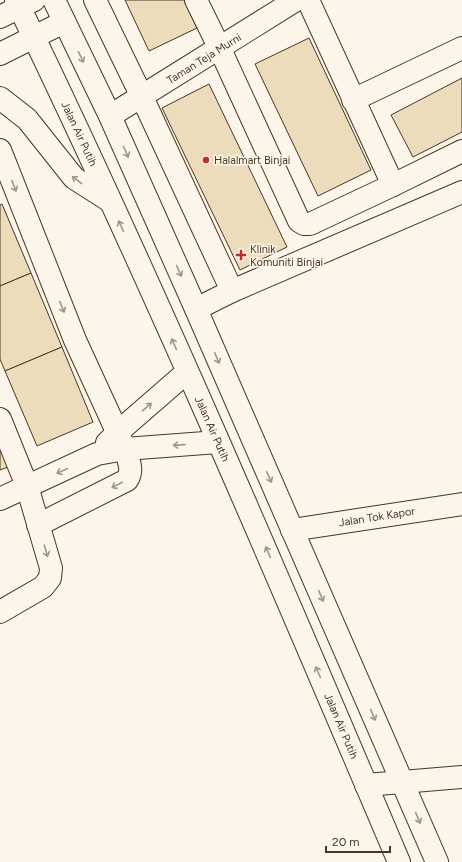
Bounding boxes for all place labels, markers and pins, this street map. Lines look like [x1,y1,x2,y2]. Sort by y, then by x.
place label: Halalmart Binjai [214,154,290,167]
marker: Halalmart Binjai [201,155,211,165]
place label: Klinik Komuniti Binjai [250,243,323,269]
marker: Klinik Komuniti Binjai [235,249,247,261]

